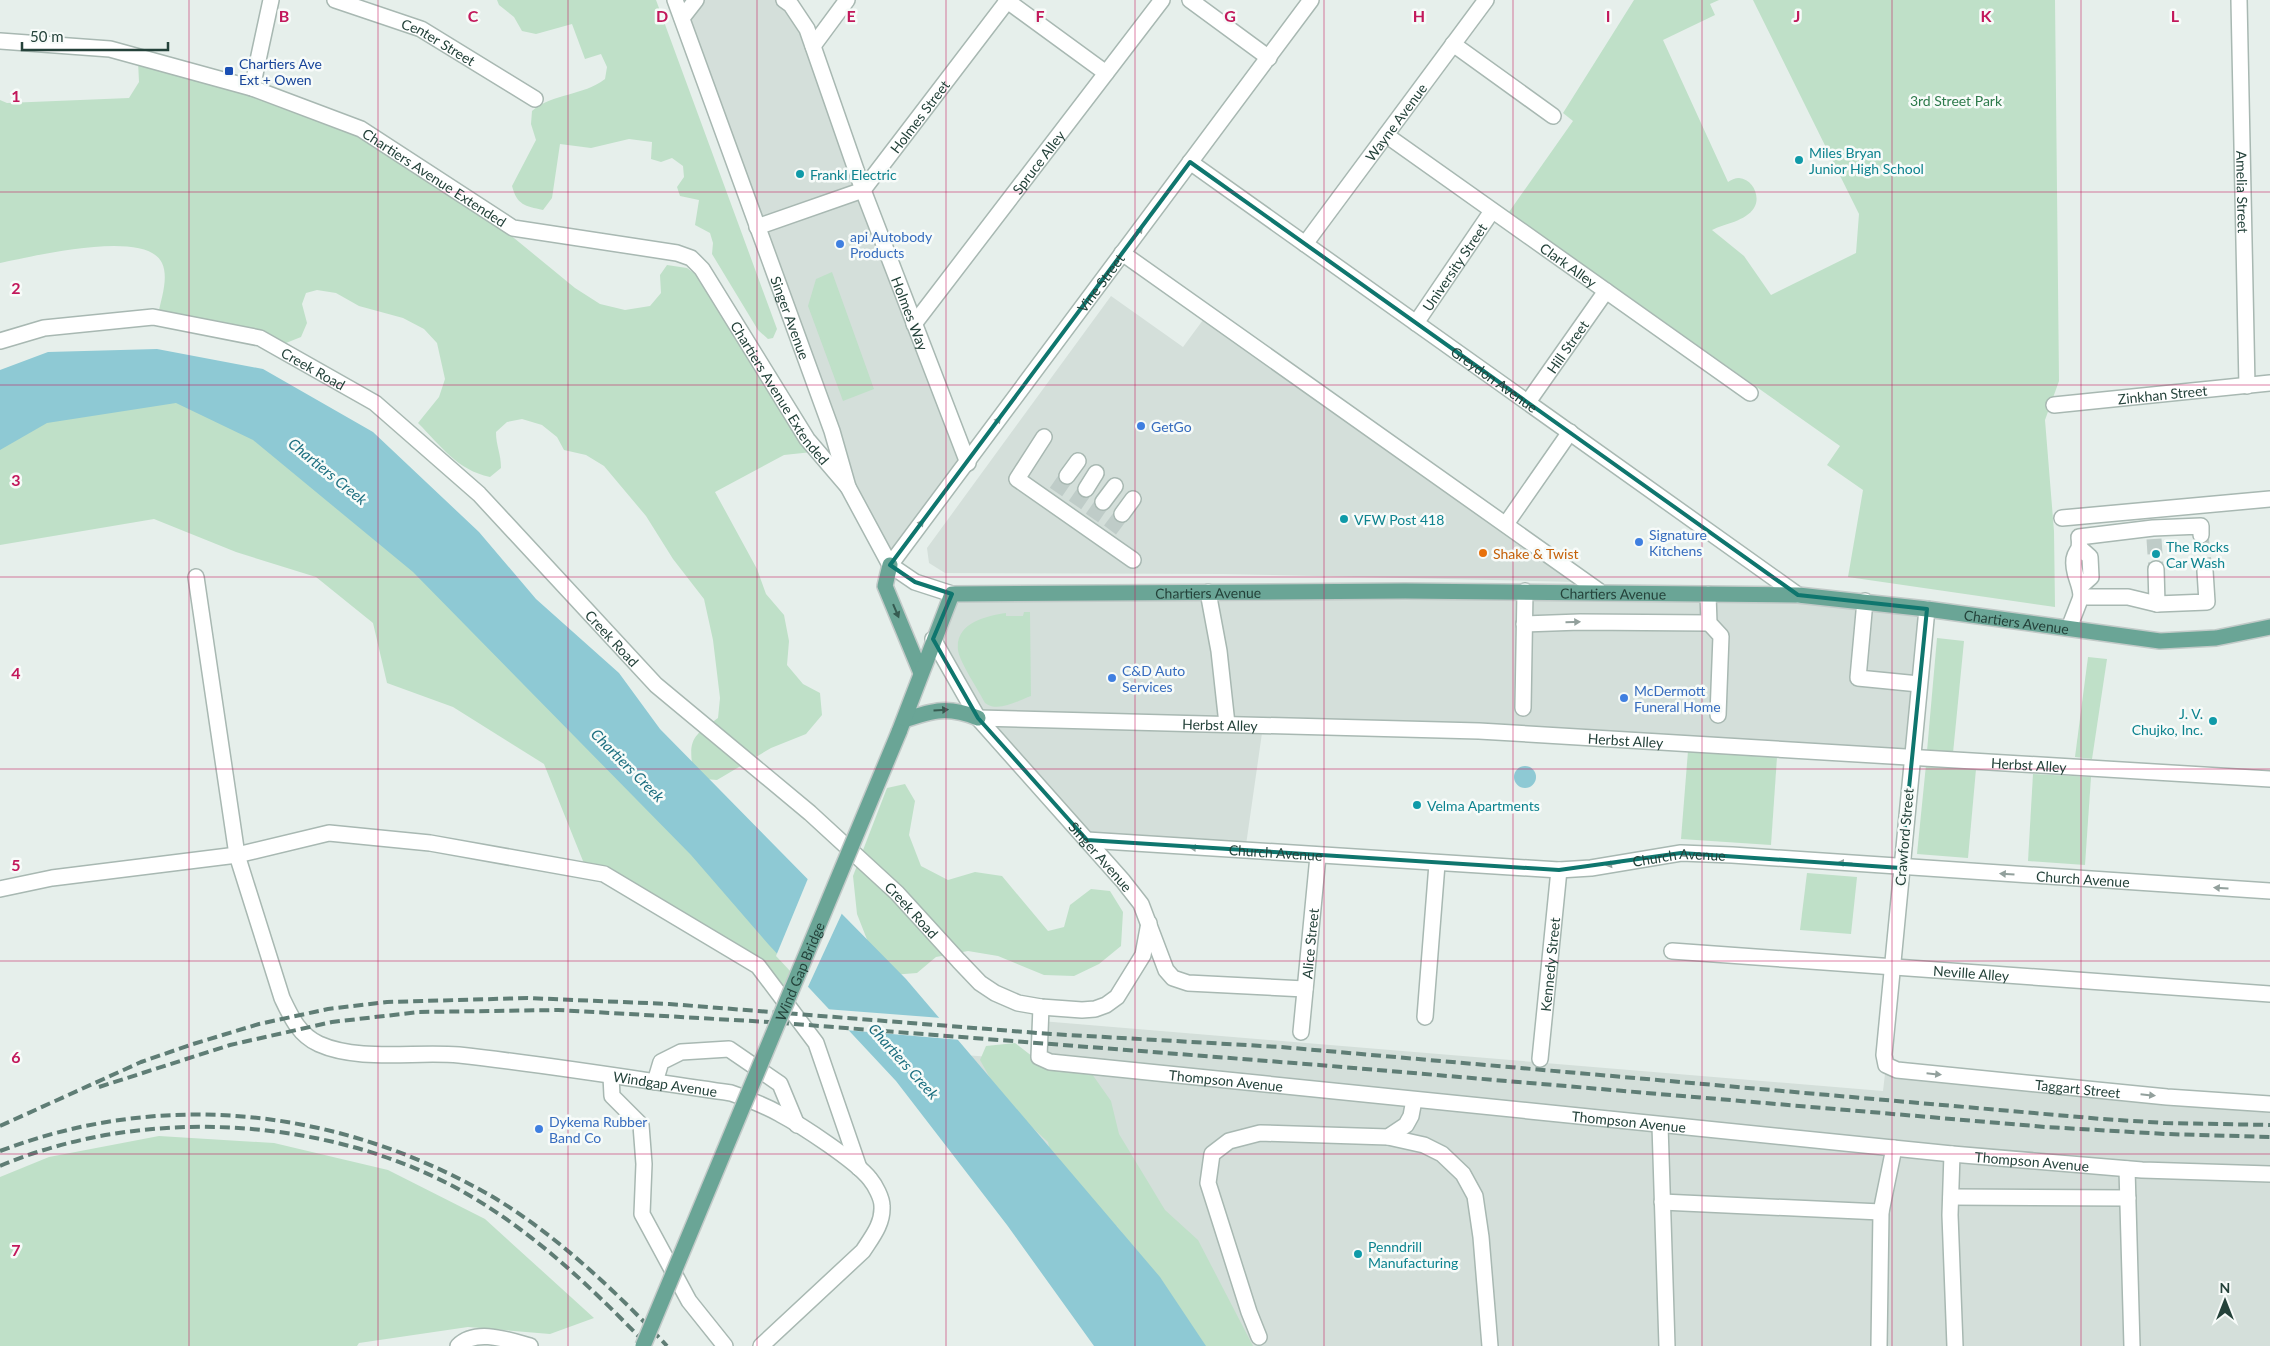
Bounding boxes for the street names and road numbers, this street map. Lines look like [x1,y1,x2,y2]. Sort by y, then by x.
street label: Center Street [398,16,478,70]
street label: Holmes Street [886,76,952,156]
street label: Wayne Avenue [1361,80,1430,164]
street label: Chartiers Avenue Extended [360,124,510,230]
street label: Spruce Alley [1008,126,1068,197]
street label: Amelia Street [2234,151,2252,233]
street label: University Street [1418,219,1490,314]
street label: Clark Alley [1537,239,1601,291]
street label: Vine Street [1073,250,1128,315]
street label: Singer Avenue [768,274,814,362]
street label: Holmes Way [889,274,933,353]
street label: Hill Street [1543,316,1592,376]
street label: Chartiers Avenue Extended [728,318,833,468]
street label: Greydon Avenue [1448,342,1541,416]
street label: Creek Road [279,343,349,393]
street label: Zinkhan Street [2117,381,2208,407]
street label: Chartiers Avenue [1155,583,1261,601]
street label: Chartiers Avenue [1560,584,1666,602]
street label: Creek Road [582,606,643,670]
street label: Chartiers Avenue [1963,606,2070,637]
street label: Herbst Alley [1182,715,1259,734]
street label: Herbst Alley [1587,729,1665,751]
street label: Herbst Alley [1991,754,2068,775]
street label: Crawford Street [1891,787,1917,887]
street label: Singer Avenue [1066,818,1136,895]
street label: Church Avenue [1228,841,1323,863]
street label: Church Avenue [1631,844,1726,869]
street label: Church Avenue [2036,867,2130,890]
street label: Creek Road [882,878,942,941]
street label: Alice Street [1298,907,1321,979]
street label: Kennedy Street [1536,917,1563,1012]
street label: Wind Gap Bridge [771,919,827,1023]
street label: Neville Alley [1933,961,2011,984]
street label: Thompson Avenue [1168,1066,1284,1094]
street label: Windgap Avenue [612,1067,719,1099]
street label: Taggart Street [2034,1075,2121,1101]
street label: Thompson Avenue [1571,1107,1687,1135]
street label: Thompson Avenue [1974,1147,2090,1174]

